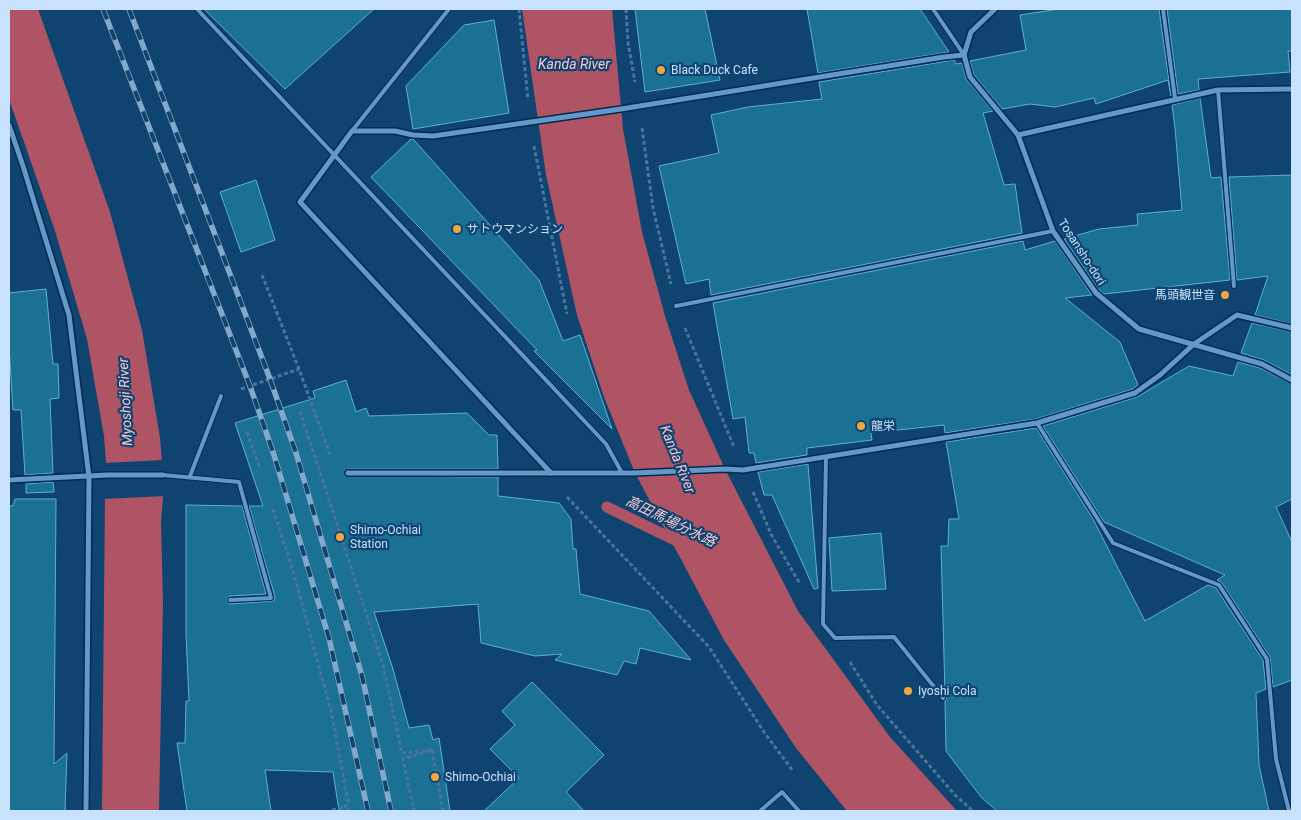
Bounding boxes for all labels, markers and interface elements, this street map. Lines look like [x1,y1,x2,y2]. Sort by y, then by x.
water label: Kanda River [538,56,610,72]
place label: Black Duck Cafe [671,63,758,77]
marker: Black Duck Cafe [655,64,667,76]
street label: Tosansho-dori [1055,216,1109,288]
place label: サトウマンション [467,222,563,236]
marker: サトウマンション [451,223,463,235]
place label: 馬頭観世音 [1155,288,1215,302]
marker: 馬頭観世音 [1219,289,1231,301]
water label: Myoshoji River [115,357,135,446]
place label: 龍栄 [871,419,895,433]
marker: 龍栄 [855,420,867,432]
water label: Kanda River [657,423,699,496]
water label: 高田馬場分水路 [623,492,719,550]
place label: Shimo-Ochiai Station [350,523,421,551]
marker: Shimo-Ochiai Station [334,531,346,543]
place label: Iyoshi Cola [918,684,977,698]
marker: Iyoshi Cola [902,685,914,697]
place label: Shimo-Ochiai [445,770,516,784]
marker: Shimo-Ochiai [429,771,441,783]

